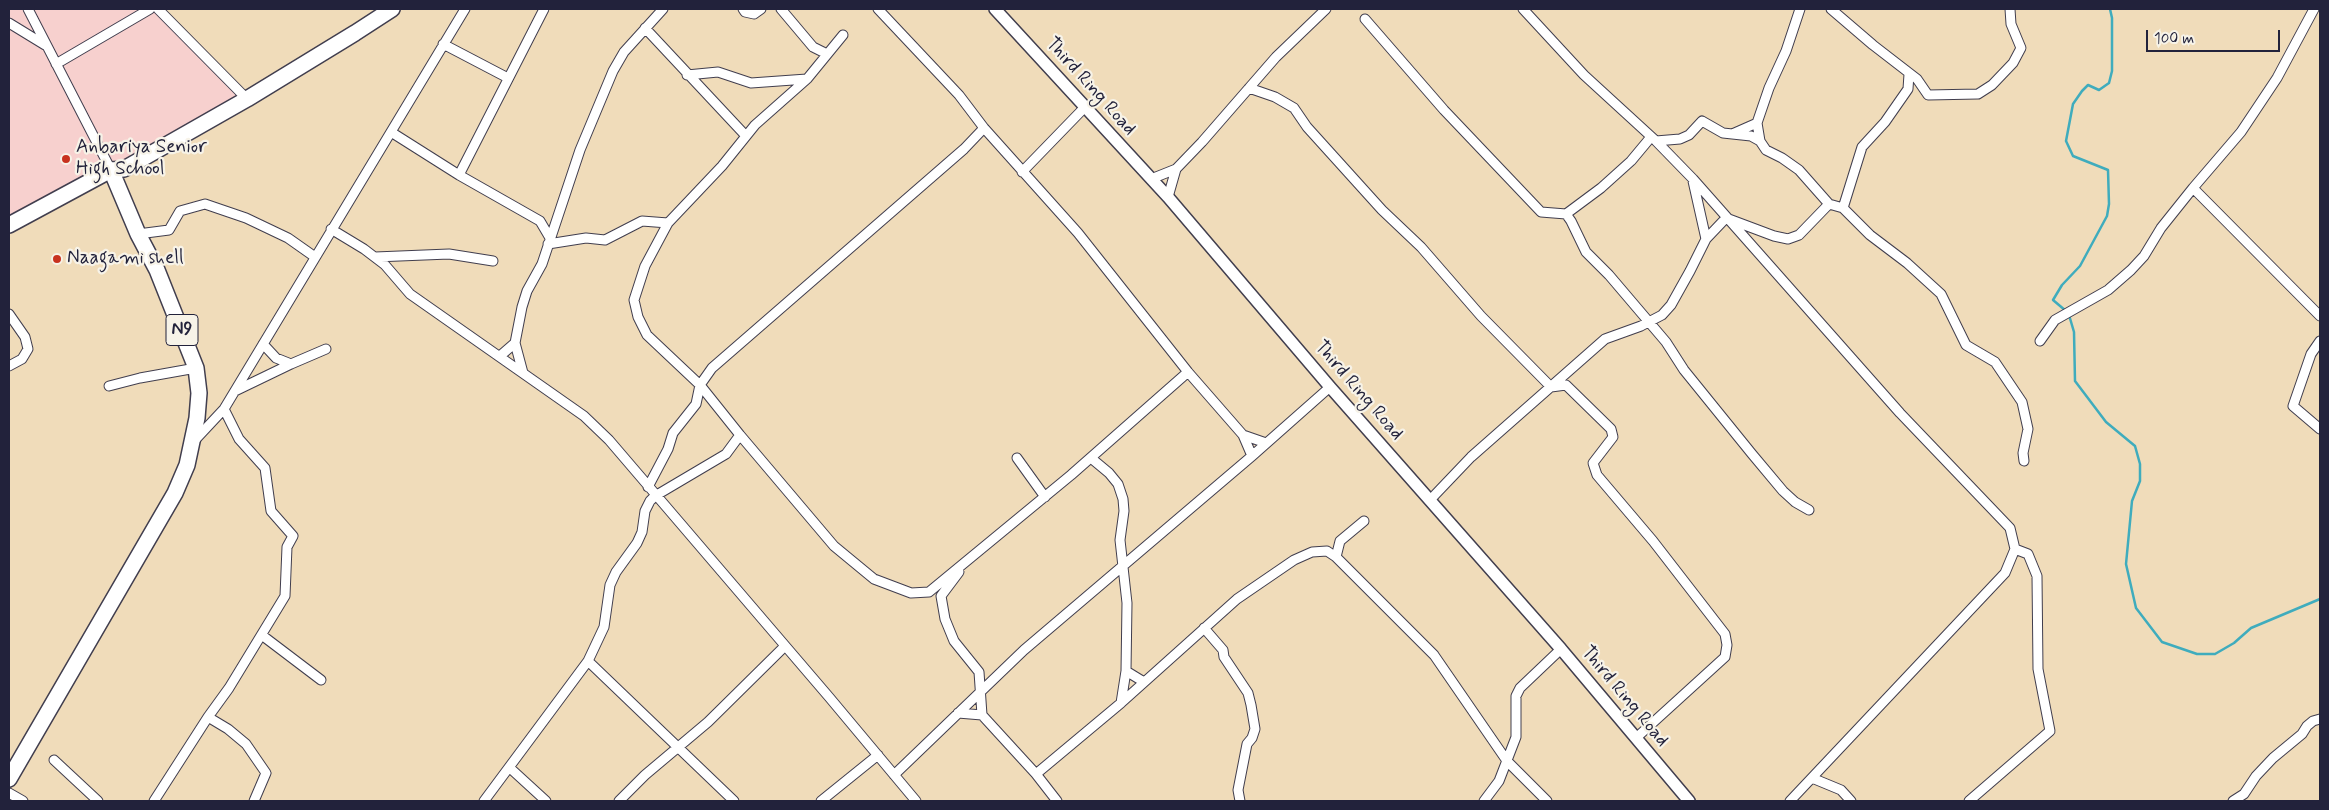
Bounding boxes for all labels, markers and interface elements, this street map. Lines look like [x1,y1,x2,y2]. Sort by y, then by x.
scale bar [2149,20,2283,52]
text: 100 m [2154,29,2194,49]
street label: Third Ring Road [1040,33,1140,141]
place label: Anbariya Senior High School [76,137,207,181]
marker: Anbariya Senior High School [60,153,72,165]
place label: Naagami shell [67,248,184,270]
marker: Naagami shell [51,253,63,265]
road number: N9 [166,314,198,346]
street label: Third Ring Road [1309,337,1407,445]
street label: Third Ring Road [1575,642,1673,752]

